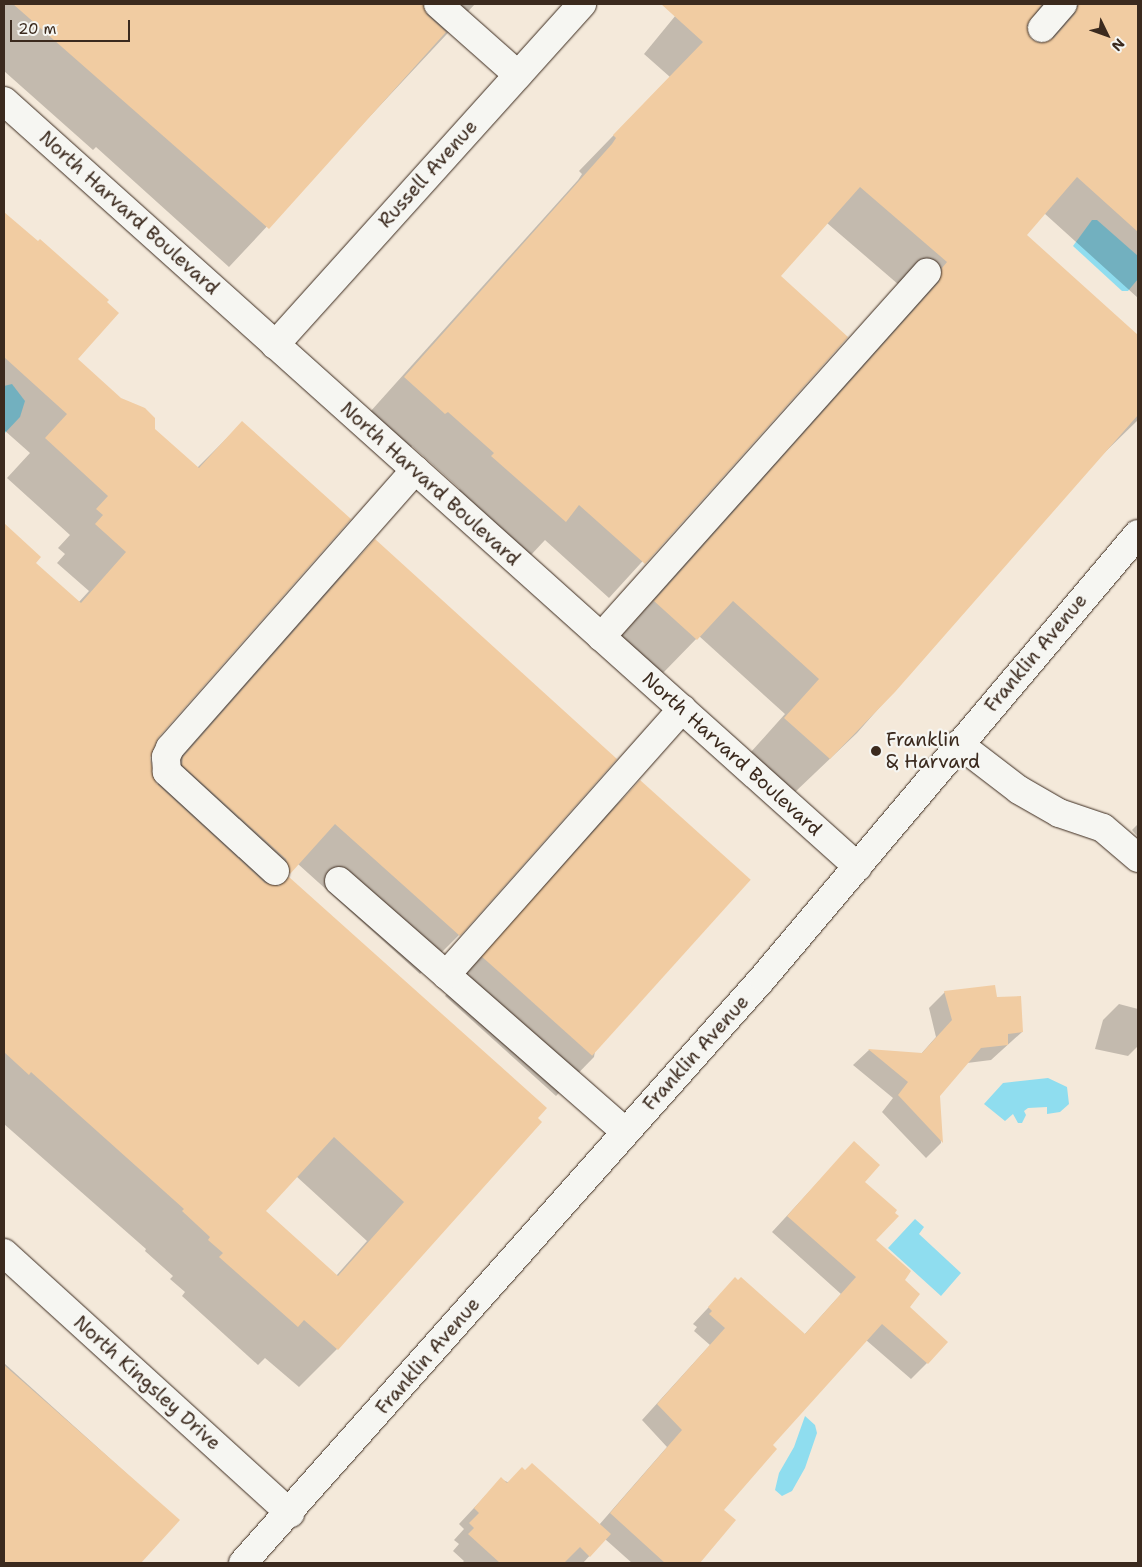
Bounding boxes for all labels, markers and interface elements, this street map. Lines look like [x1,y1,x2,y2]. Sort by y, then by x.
scale bar [12,10,132,42]
north arrow [1082,10,1132,60]
text: 20 m [18,19,57,39]
text: N [1108,35,1129,55]
street label: Russell Avenue [374,115,482,233]
street label: North Harvard Boulevard [34,126,224,300]
street label: North Harvard Boulevard [335,397,525,571]
street label: Franklin Avenue [980,589,1092,717]
street label: North Harvard Boulevard [637,667,827,841]
place label: Franklin & Harvard [886,729,980,773]
marker: Franklin & Harvard [870,745,882,757]
street label: Franklin Avenue [638,991,754,1115]
street label: Franklin Avenue [371,1293,485,1419]
street label: North Kingsley Drive [69,1311,225,1455]

